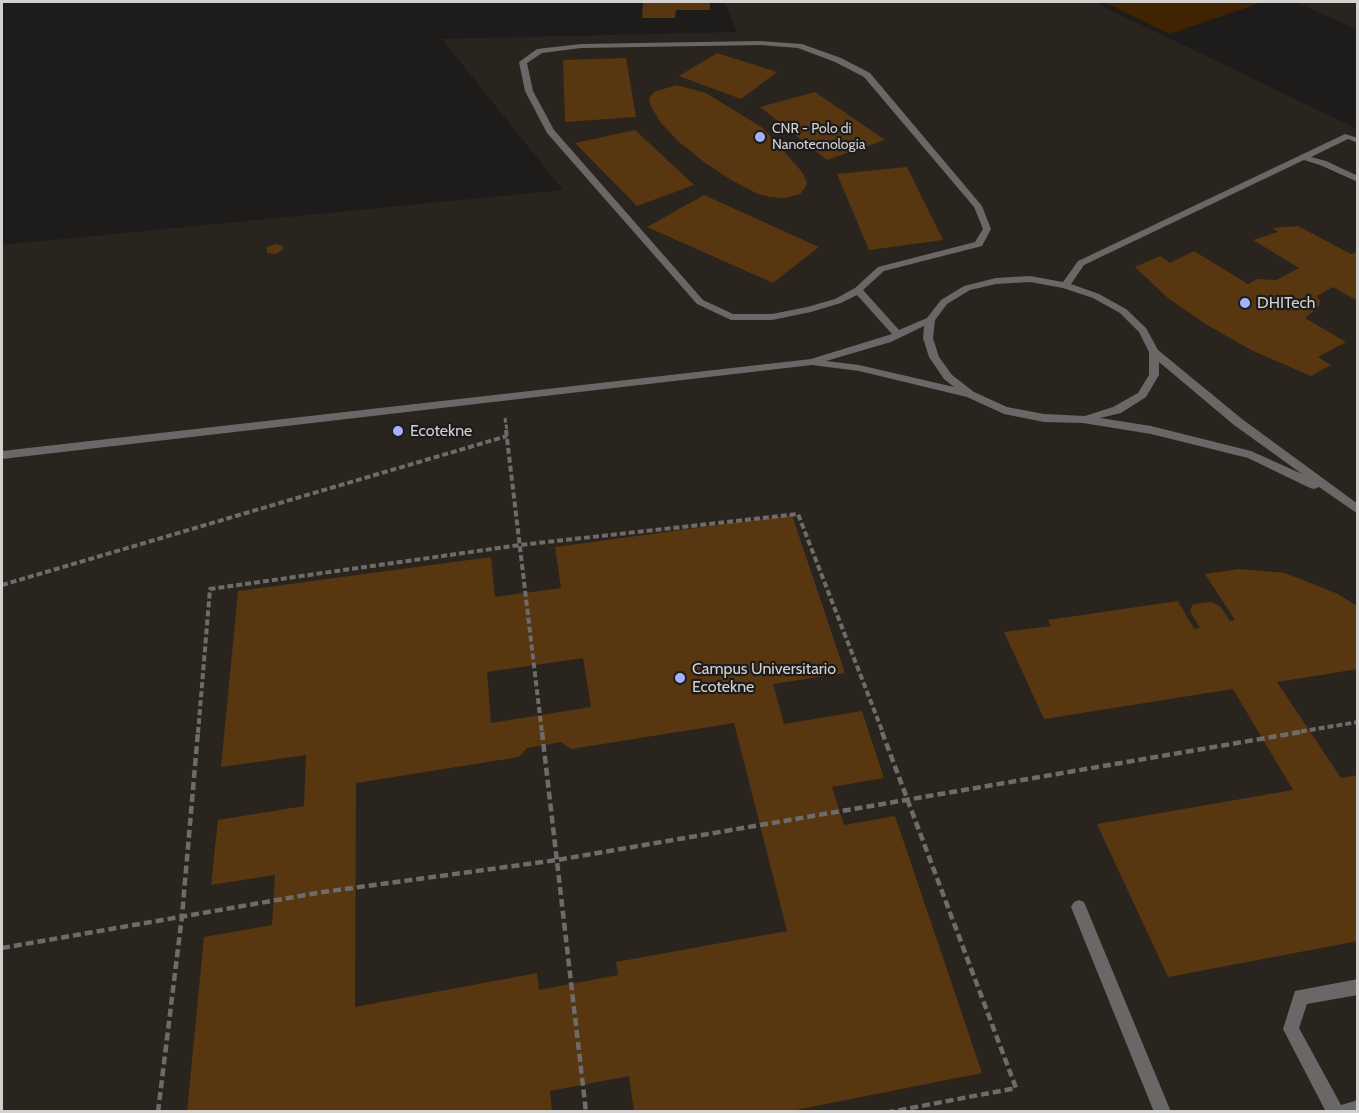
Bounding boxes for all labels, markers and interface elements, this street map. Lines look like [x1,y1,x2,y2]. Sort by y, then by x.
place label: CNR - Polo di Nanotecnologia [772,121,865,154]
marker: CNR - Polo di Nanotecnologia [753,130,767,144]
place label: DHITech [1257,293,1315,313]
marker: DHITech [1238,296,1252,310]
place label: Ecotekne [410,421,472,441]
marker: Ecotekne [391,424,405,438]
place label: Campus Universitario Ecotekne [692,659,836,697]
marker: Campus Universitario Ecotekne [673,671,687,685]

